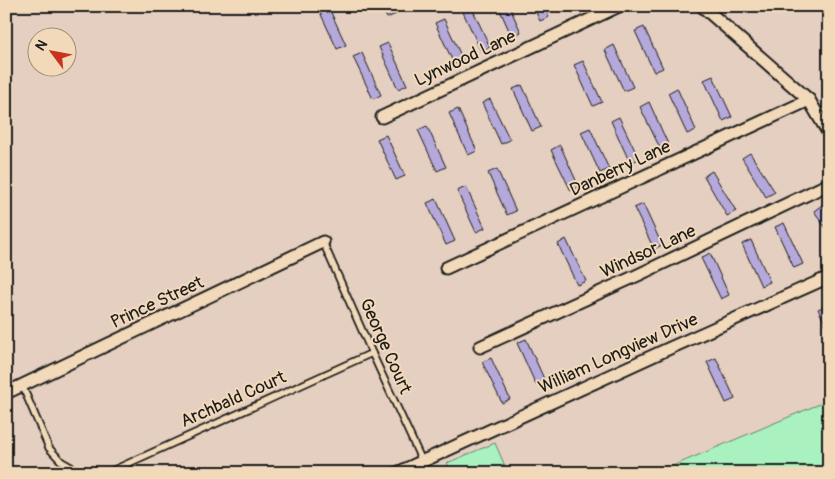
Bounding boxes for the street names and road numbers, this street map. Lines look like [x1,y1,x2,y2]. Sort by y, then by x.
street label: Lynwood Lane [411,25,520,92]
street label: Danberry Lane [566,135,674,202]
street label: Windsor Lane [597,219,700,284]
street label: Prince Street [107,271,208,334]
street label: George Court [354,295,417,398]
street label: William Longview Drive [535,308,702,399]
street label: Archbald Court [177,366,290,433]

